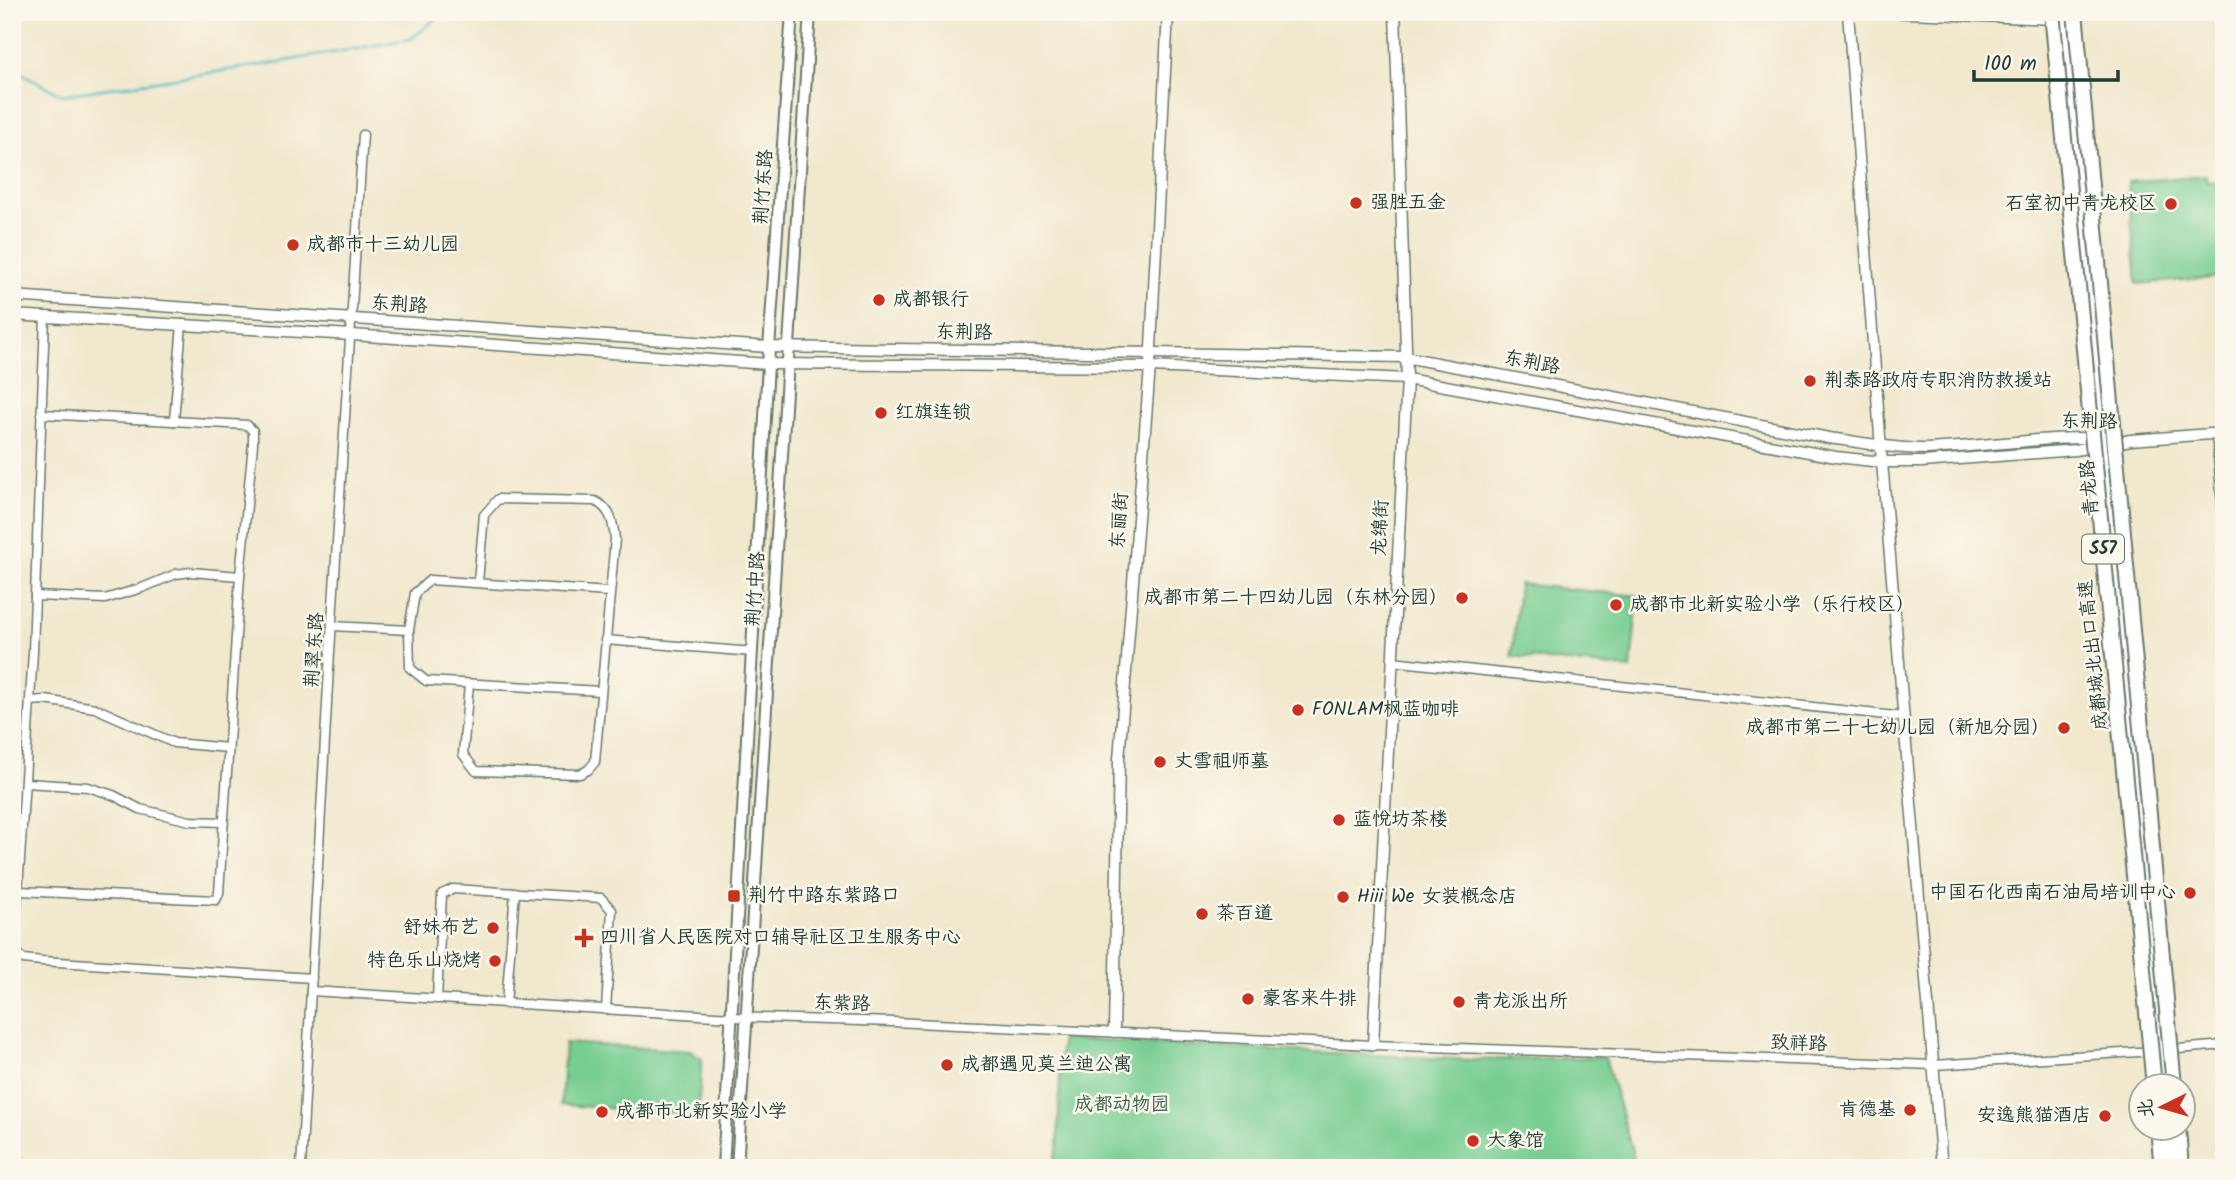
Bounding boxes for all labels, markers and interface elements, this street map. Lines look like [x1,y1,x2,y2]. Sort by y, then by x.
scale bar [1974,38,2117,82]
text: 100 m [1984,48,2037,81]
street label: 荆竹东路 [746,148,782,226]
place label: 强胜五金 [1370,188,1446,218]
place label: 石室初中青龙校区 [2005,189,2157,219]
marker: 强胜五金 [1348,195,1364,211]
marker: 石室初中青龙校区 [2163,196,2179,212]
place label: 成都市十三幼儿园 [307,230,459,260]
marker: 成都市十三幼儿园 [285,237,301,253]
place label: 成都银行 [893,285,969,315]
street label: 东荆路 [370,288,428,322]
marker: 成都银行 [871,292,887,308]
street label: 东荆路 [935,318,993,348]
street label: 东荆路 [1501,343,1563,383]
place label: 荆泰路政府专职消防救援站 [1824,366,2052,396]
marker: 荆泰路政府专职消防救援站 [1802,373,1818,389]
place label: 红旗连锁 [895,398,971,428]
marker: 红旗连锁 [873,405,889,421]
street label: 东荆路 [2060,407,2118,437]
street label: 青龙路 [2073,458,2107,518]
street label: 东丽街 [1103,492,1137,550]
street label: 龙绵街 [1365,499,1397,557]
road number: S57 [2082,534,2124,564]
street label: 荆竹中路 [738,550,774,628]
street label: 成都城北出口高速 [2071,578,2117,732]
place label: 成都市第二十四幼儿园（东林分园） [1144,583,1448,613]
marker: 成都市第二十四幼儿园（东林分园） [1454,590,1470,606]
place label: 成都市北新实验小学（乐行校区） [1630,590,1915,620]
marker: 成都市北新实验小学（乐行校区） [1608,597,1624,613]
street label: 荆翠东路 [297,611,333,689]
place label: FONLAM枫蓝咖啡 [1312,695,1459,725]
marker: FONLAM枫蓝咖啡 [1290,702,1306,718]
place label: 成都市第二十七幼儿园（新旭分园） [1746,713,2050,743]
marker: 成都市第二十七幼儿园（新旭分园） [2056,720,2072,736]
place label: 丈雪祖师墓 [1174,747,1269,777]
marker: 丈雪祖师墓 [1152,754,1168,770]
place label: 蓝悦坊茶楼 [1353,805,1448,835]
marker: 蓝悦坊茶楼 [1331,812,1347,828]
place label: 中国石化西南石油局培训中心 [1929,878,2176,908]
place label: 荆竹中路东紫路口 [748,881,900,911]
place label: Hiii We 女装概念店 [1357,882,1517,912]
marker: 中国石化西南石油局培训中心 [2182,885,2198,901]
marker: 荆竹中路东紫路口 [726,888,742,904]
marker: Hiii We 女装概念店 [1335,889,1351,905]
place label: 茶百道 [1216,899,1273,929]
marker: 茶百道 [1194,906,1210,922]
place label: 舒妹布艺 [403,913,479,943]
marker: 舒妹布艺 [485,920,501,936]
place label: 四川省人民医院对口辅导社区卫生服务中心 [600,923,961,953]
marker: 四川省人民医院对口辅导社区卫生服务中心 [574,928,594,948]
place label: 特色乐山烧烤 [367,946,481,976]
marker: 特色乐山烧烤 [487,953,503,969]
place label: 豪客来牛排 [1262,984,1357,1014]
place label: 青龙派出所 [1473,987,1568,1017]
street label: 东紫路 [813,988,871,1020]
marker: 豪客来牛排 [1240,991,1256,1007]
marker: 青龙派出所 [1451,994,1467,1010]
street label: 致祥路 [1770,1028,1828,1060]
place label: 成都遇见莫兰迪公寓 [961,1050,1132,1080]
marker: 成都遇见莫兰迪公寓 [939,1057,955,1073]
north arrow [2128,1072,2198,1142]
park label: 成都动物园 [1074,1090,1170,1120]
place label: 肯德基 [1839,1095,1896,1125]
place label: 成都市北新实验小学 [616,1097,787,1127]
text: 北 [2131,1098,2163,1119]
place label: 安逸熊猫酒店 [1977,1101,2091,1131]
marker: 肯德基 [1902,1102,1918,1118]
marker: 成都市北新实验小学 [594,1104,610,1120]
marker: 安逸熊猫酒店 [2097,1108,2113,1124]
place label: 大象馆 [1487,1126,1544,1156]
marker: 大象馆 [1465,1133,1481,1149]

